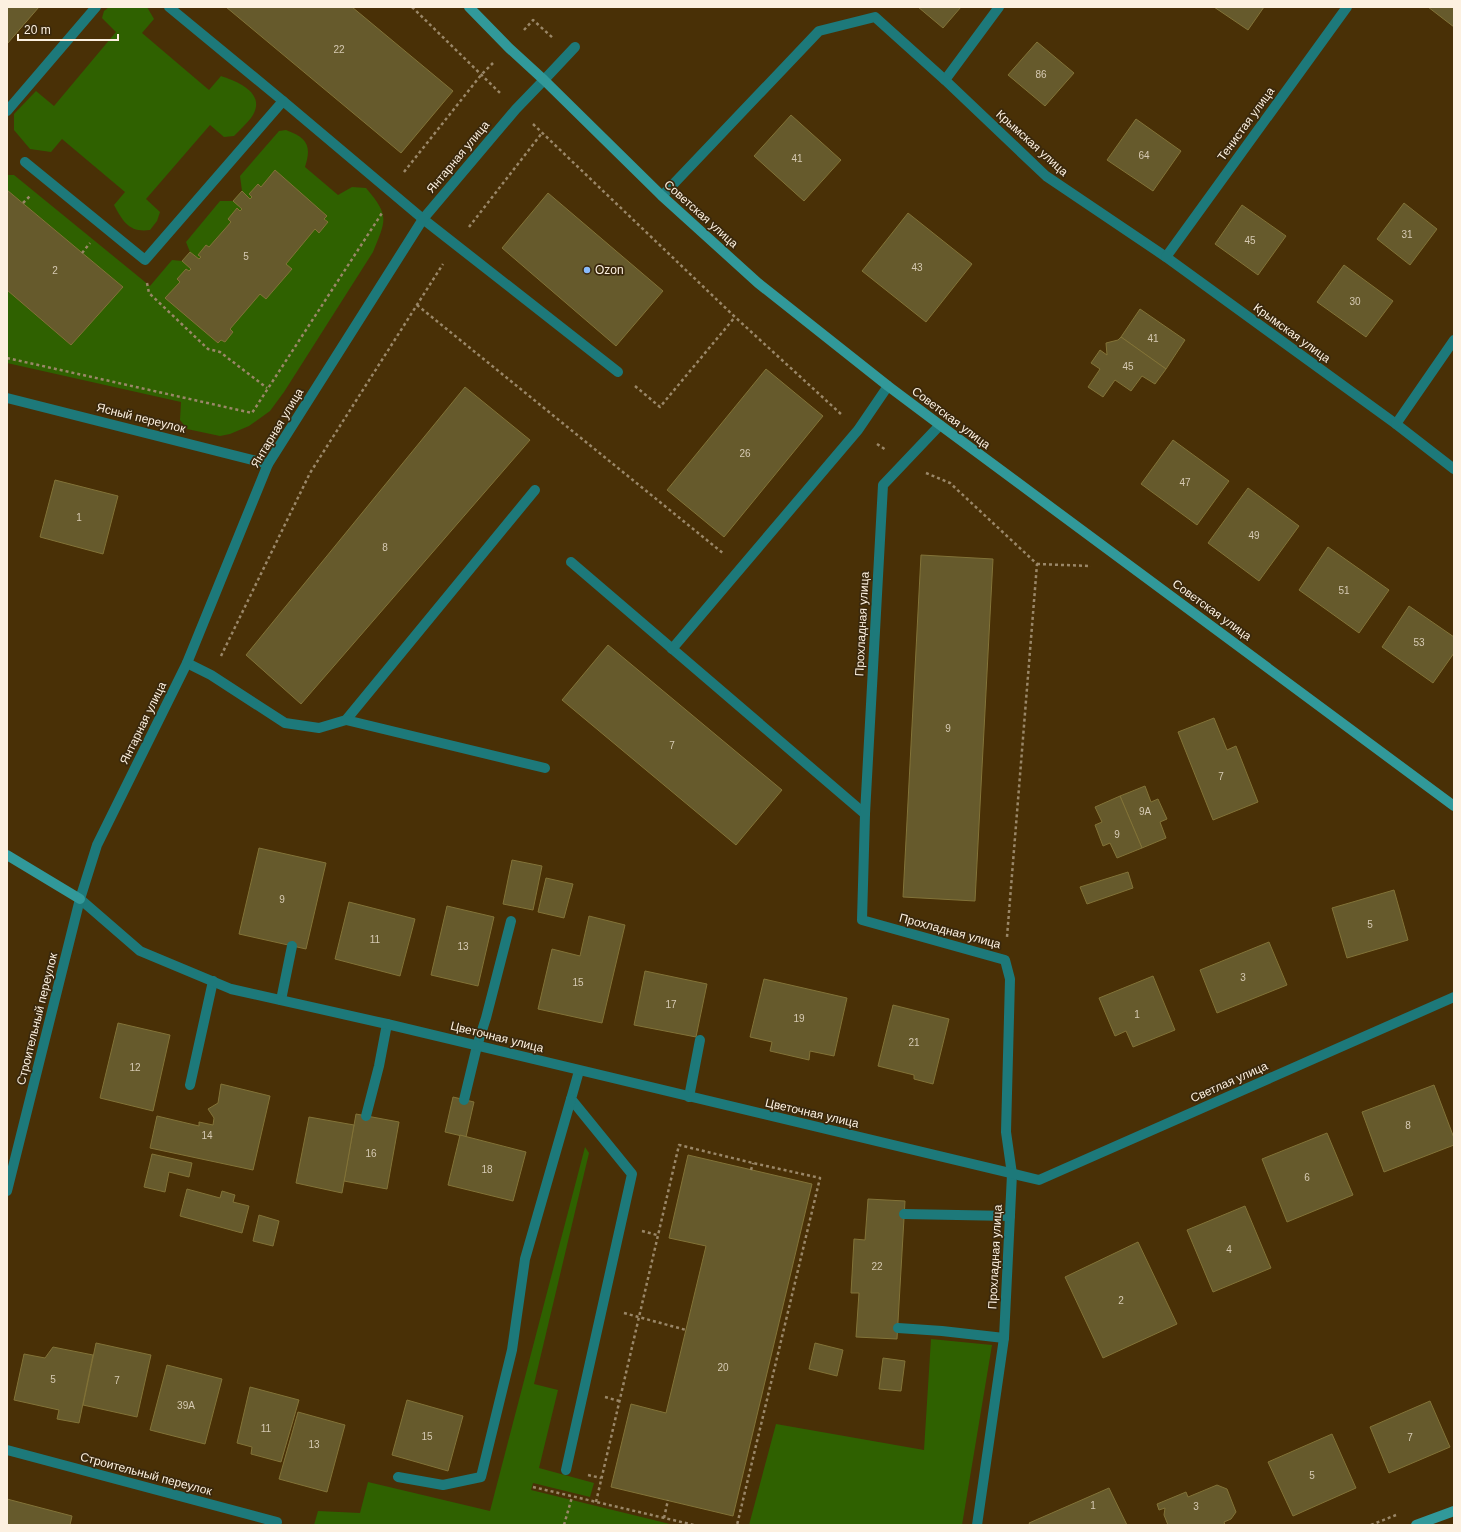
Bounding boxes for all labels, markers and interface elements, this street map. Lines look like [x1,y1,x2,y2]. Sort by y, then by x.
scale bar [18,16,118,42]
text: 20 m [24,23,51,37]
house number: 22 [333,44,345,55]
house number: 86 [1035,69,1047,80]
street label: Тенистая улица [1215,84,1278,164]
street label: Крымская улица [993,107,1071,179]
street label: Янтарная улица [424,118,493,196]
house number: 64 [1138,150,1150,161]
house number: 41 [791,153,803,164]
street label: Советская улица [661,177,741,251]
house number: 31 [1401,229,1413,240]
house number: 45 [1244,235,1256,246]
house number: 5 [243,251,249,262]
house number: 43 [911,262,923,273]
place label: Ozon [595,263,624,277]
house number: 2 [52,265,58,276]
marker: Ozon [582,265,592,275]
house number: 30 [1349,296,1361,307]
street label: Крымская улица [1251,300,1333,366]
house number: 41 [1147,333,1159,344]
house number: 45 [1122,361,1134,372]
street label: Советская улица [909,384,993,452]
street label: Янтарная улица [248,385,306,470]
street label: Ясный переулок [95,400,188,436]
house number: 26 [739,448,751,459]
house number: 47 [1179,477,1191,488]
house number: 1 [76,512,82,523]
house number: 49 [1248,530,1260,541]
house number: 8 [382,542,388,553]
street label: Прохладная улица [852,571,872,677]
street label: Советская улица [1170,577,1254,644]
house number: 51 [1338,585,1350,596]
house number: 53 [1413,637,1425,648]
street label: Янтарная улица [117,679,169,767]
house number: 9 [945,723,951,734]
house number: 7 [669,740,675,751]
house number: 7 [1218,771,1224,782]
house number: 9А [1139,806,1151,817]
house number: 9 [1114,829,1120,840]
house number: 9 [279,894,285,905]
street label: Прохладная улица [898,911,1003,951]
house number: 5 [1367,919,1373,930]
house number: 11 [370,934,381,945]
house number: 13 [457,941,469,952]
street label: Строительный переулок [14,951,60,1086]
house number: 3 [1240,972,1246,983]
house number: 15 [572,977,584,988]
house number: 17 [665,999,677,1010]
house number: 1 [1134,1009,1140,1020]
house number: 19 [793,1013,805,1024]
street label: Цветочная улица [449,1019,545,1055]
house number: 21 [908,1037,920,1048]
street label: Светлая улица [1188,1059,1270,1105]
house number: 12 [129,1062,141,1073]
street label: Цветочная улица [764,1095,860,1131]
house number: 8 [1405,1120,1411,1131]
house number: 14 [201,1130,213,1141]
house number: 16 [365,1148,377,1159]
house number: 18 [481,1164,493,1175]
house number: 6 [1304,1172,1310,1183]
street label: Прохладная улица [985,1204,1005,1310]
house number: 4 [1226,1244,1232,1255]
house number: 22 [871,1261,883,1272]
house number: 2 [1118,1295,1124,1306]
house number: 20 [717,1362,729,1373]
house number: 5 [50,1374,56,1385]
house number: 7 [114,1375,120,1386]
house number: 39А [177,1400,195,1411]
house number: 11 [261,1423,272,1434]
house number: 15 [421,1431,433,1442]
house number: 7 [1407,1432,1413,1443]
house number: 13 [308,1439,320,1450]
street label: Строительный переулок [79,1450,214,1498]
house number: 5 [1309,1470,1315,1481]
house number: 1 [1090,1500,1096,1511]
house number: 3 [1193,1501,1199,1512]

